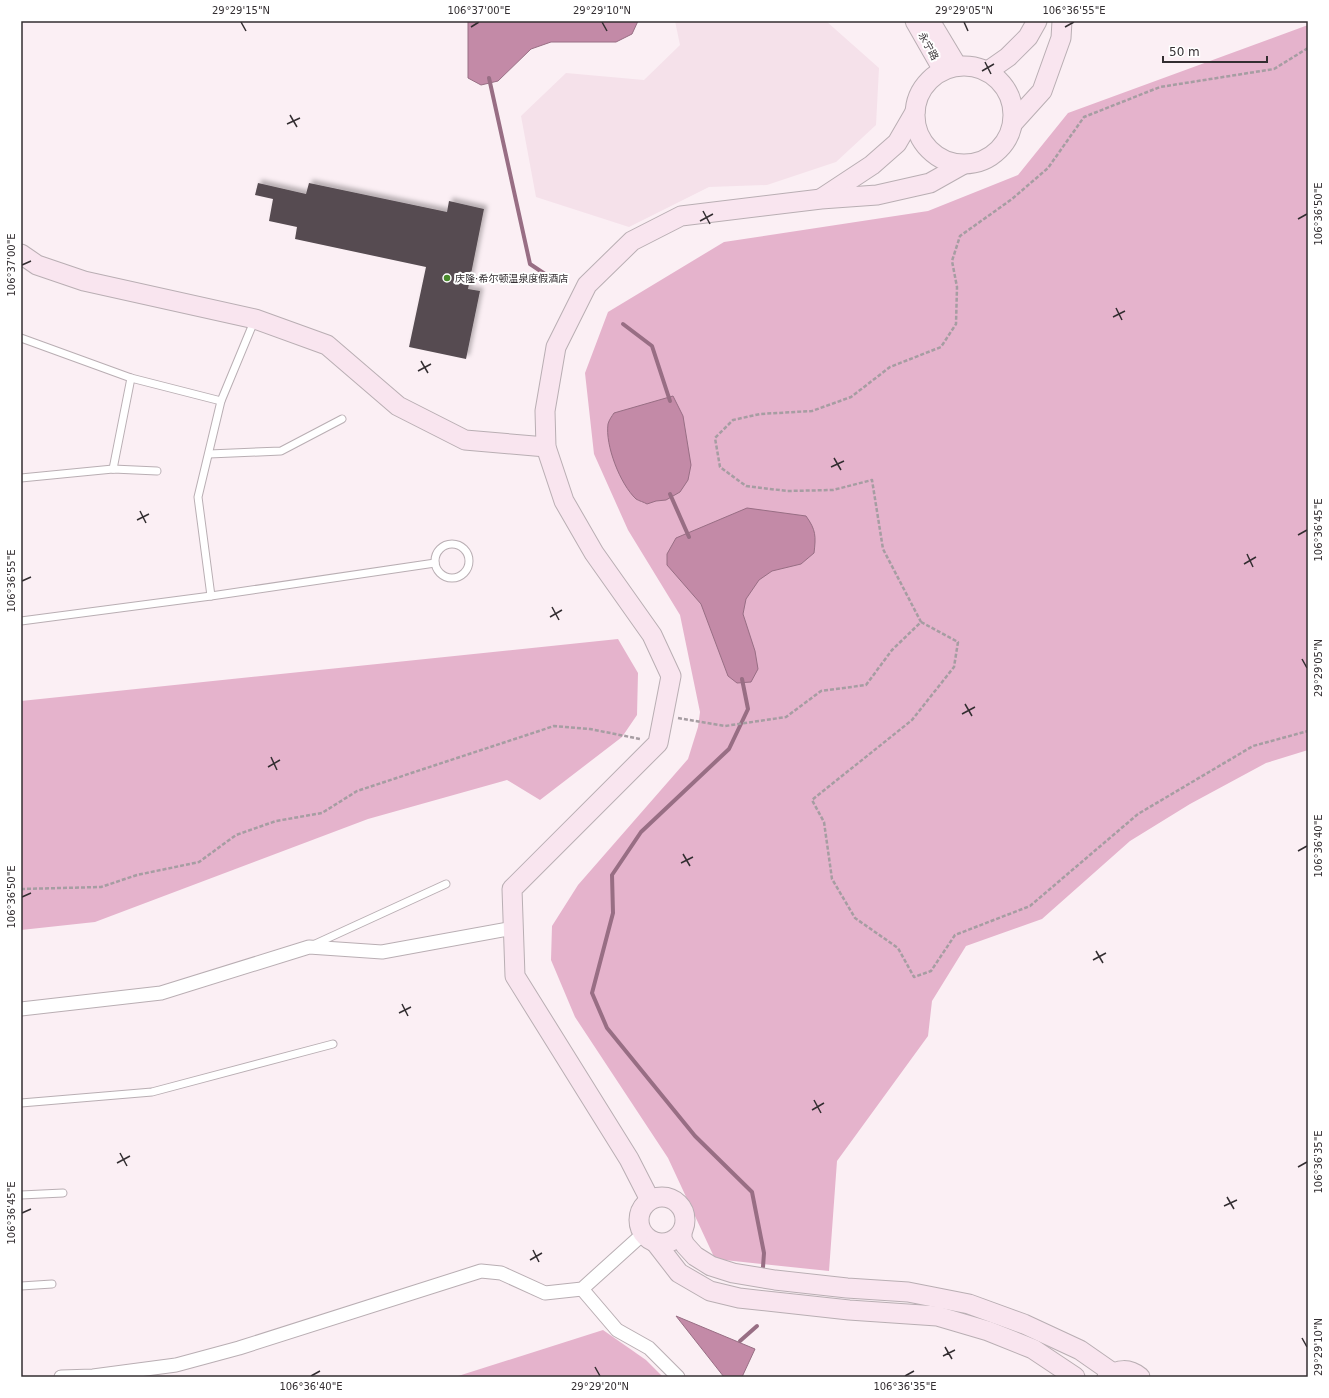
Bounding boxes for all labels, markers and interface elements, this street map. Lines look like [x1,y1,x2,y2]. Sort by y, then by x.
text: 29°29'15"N [212,5,270,16]
text: 106°37'00"E [447,5,511,16]
text: 29°29'10"N [573,5,631,16]
text: 29°29'05"N [935,5,993,16]
text: 106°36'55"E [1042,5,1106,16]
street label: 永宁路 [916,30,941,62]
scale bar [1163,38,1267,64]
text: 50 m [1169,45,1200,59]
text: 106°36'50"E [1313,182,1324,246]
text: 106°37'00"E [6,233,17,297]
marker: 庆隆·希尔顿温泉度假酒店 [442,273,452,283]
place label: 庆隆·希尔顿温泉度假酒店 [455,273,568,284]
text: 106°36'45"E [1313,498,1324,562]
text: 106°36'55"E [6,549,17,613]
text: 29°29'05"N [1313,639,1324,697]
text: 106°36'40"E [1313,814,1324,878]
text: 106°36'50"E [6,865,17,929]
text: 106°36'35"E [1313,1130,1324,1194]
text: 106°36'45"E [6,1181,17,1245]
text: 29°29'10"N [1313,1318,1324,1376]
text: 106°36'40"E [279,1381,343,1392]
text: 29°29'20"N [571,1381,629,1392]
text: 106°36'35"E [873,1381,937,1392]

